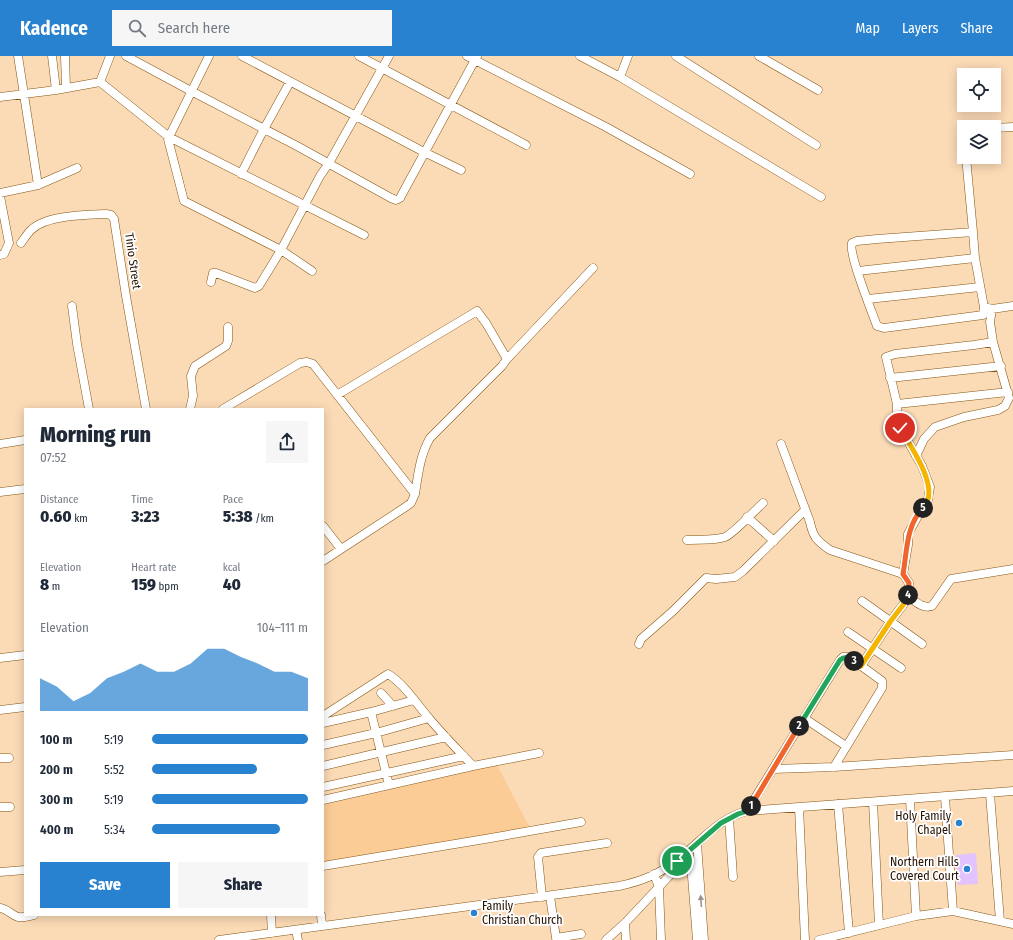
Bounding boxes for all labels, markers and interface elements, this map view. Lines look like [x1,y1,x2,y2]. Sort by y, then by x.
search box [112,10,392,46]
text: Kadence [20,17,88,40]
icon: search [126,17,148,39]
text: Search here [158,19,230,37]
text: Map [856,20,880,37]
text: Layers [902,20,938,37]
text: Share [960,20,993,37]
map controls [957,68,1001,164]
button: locate [957,68,1001,112]
button: layers [957,120,1001,164]
street label: Tinio Street [122,232,144,290]
pin [883,411,917,445]
icon: check [889,417,911,439]
text: Morning run [40,421,151,448]
button: share [266,421,308,463]
text: 07:52 [40,450,66,465]
text: Distance [40,493,79,506]
text: Time [131,493,153,506]
text: Pace [223,493,243,506]
pin: 5 [913,498,933,518]
text: 5 [920,501,926,514]
text: 0.60 [40,506,72,527]
text: 3:23 [131,506,160,527]
text: 5:38 [223,506,253,527]
text: km [72,512,88,525]
text: /km [253,512,274,525]
text: Elevation [40,561,81,574]
text: Heart rate [131,561,177,574]
text: kcal [223,561,240,574]
text: 8 [40,574,49,595]
text: 159 [131,574,156,595]
text: 40 [223,574,241,595]
text: m [49,580,60,593]
text: bpm [156,580,179,593]
pin: 4 [898,585,918,605]
text: 4 [905,588,911,601]
text: Elevation [40,620,89,635]
text: 104–111 m [257,620,308,635]
pin: 3 [844,651,864,671]
text: 3 [851,654,857,667]
pin: 2 [789,716,809,736]
text: 2 [796,719,802,732]
text: 100 m [40,732,72,747]
text: 5:19 [104,732,124,747]
text: 200 m [40,762,73,777]
text: 5:52 [104,762,124,777]
text: 300 m [40,792,73,807]
text: 5:19 [104,792,124,807]
pin: 1 [741,796,761,816]
text: 1 [749,799,753,812]
place label: Holy Family Chapel [895,809,952,837]
marker: Holy Family Chapel [954,818,964,828]
text: 400 m [40,822,74,837]
text: 5:34 [104,822,125,837]
pin [660,844,694,878]
icon: arrive [666,850,688,872]
place label: Northern Hills Covered Court [890,855,959,883]
button: Save [40,862,170,908]
button: Share [178,862,308,908]
marker: Northern Hills Covered Court [962,864,972,874]
one-way arrow [698,895,705,907]
place label: Family Christian Church [482,899,563,927]
marker: Family Christian Church [469,908,479,918]

